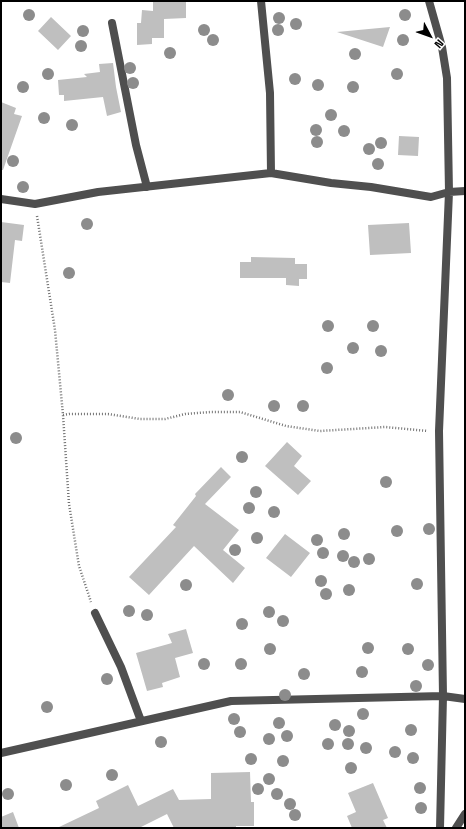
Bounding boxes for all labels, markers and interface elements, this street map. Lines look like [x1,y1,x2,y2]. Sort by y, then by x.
north arrow [410,16,450,56]
text: N [431,36,447,51]

